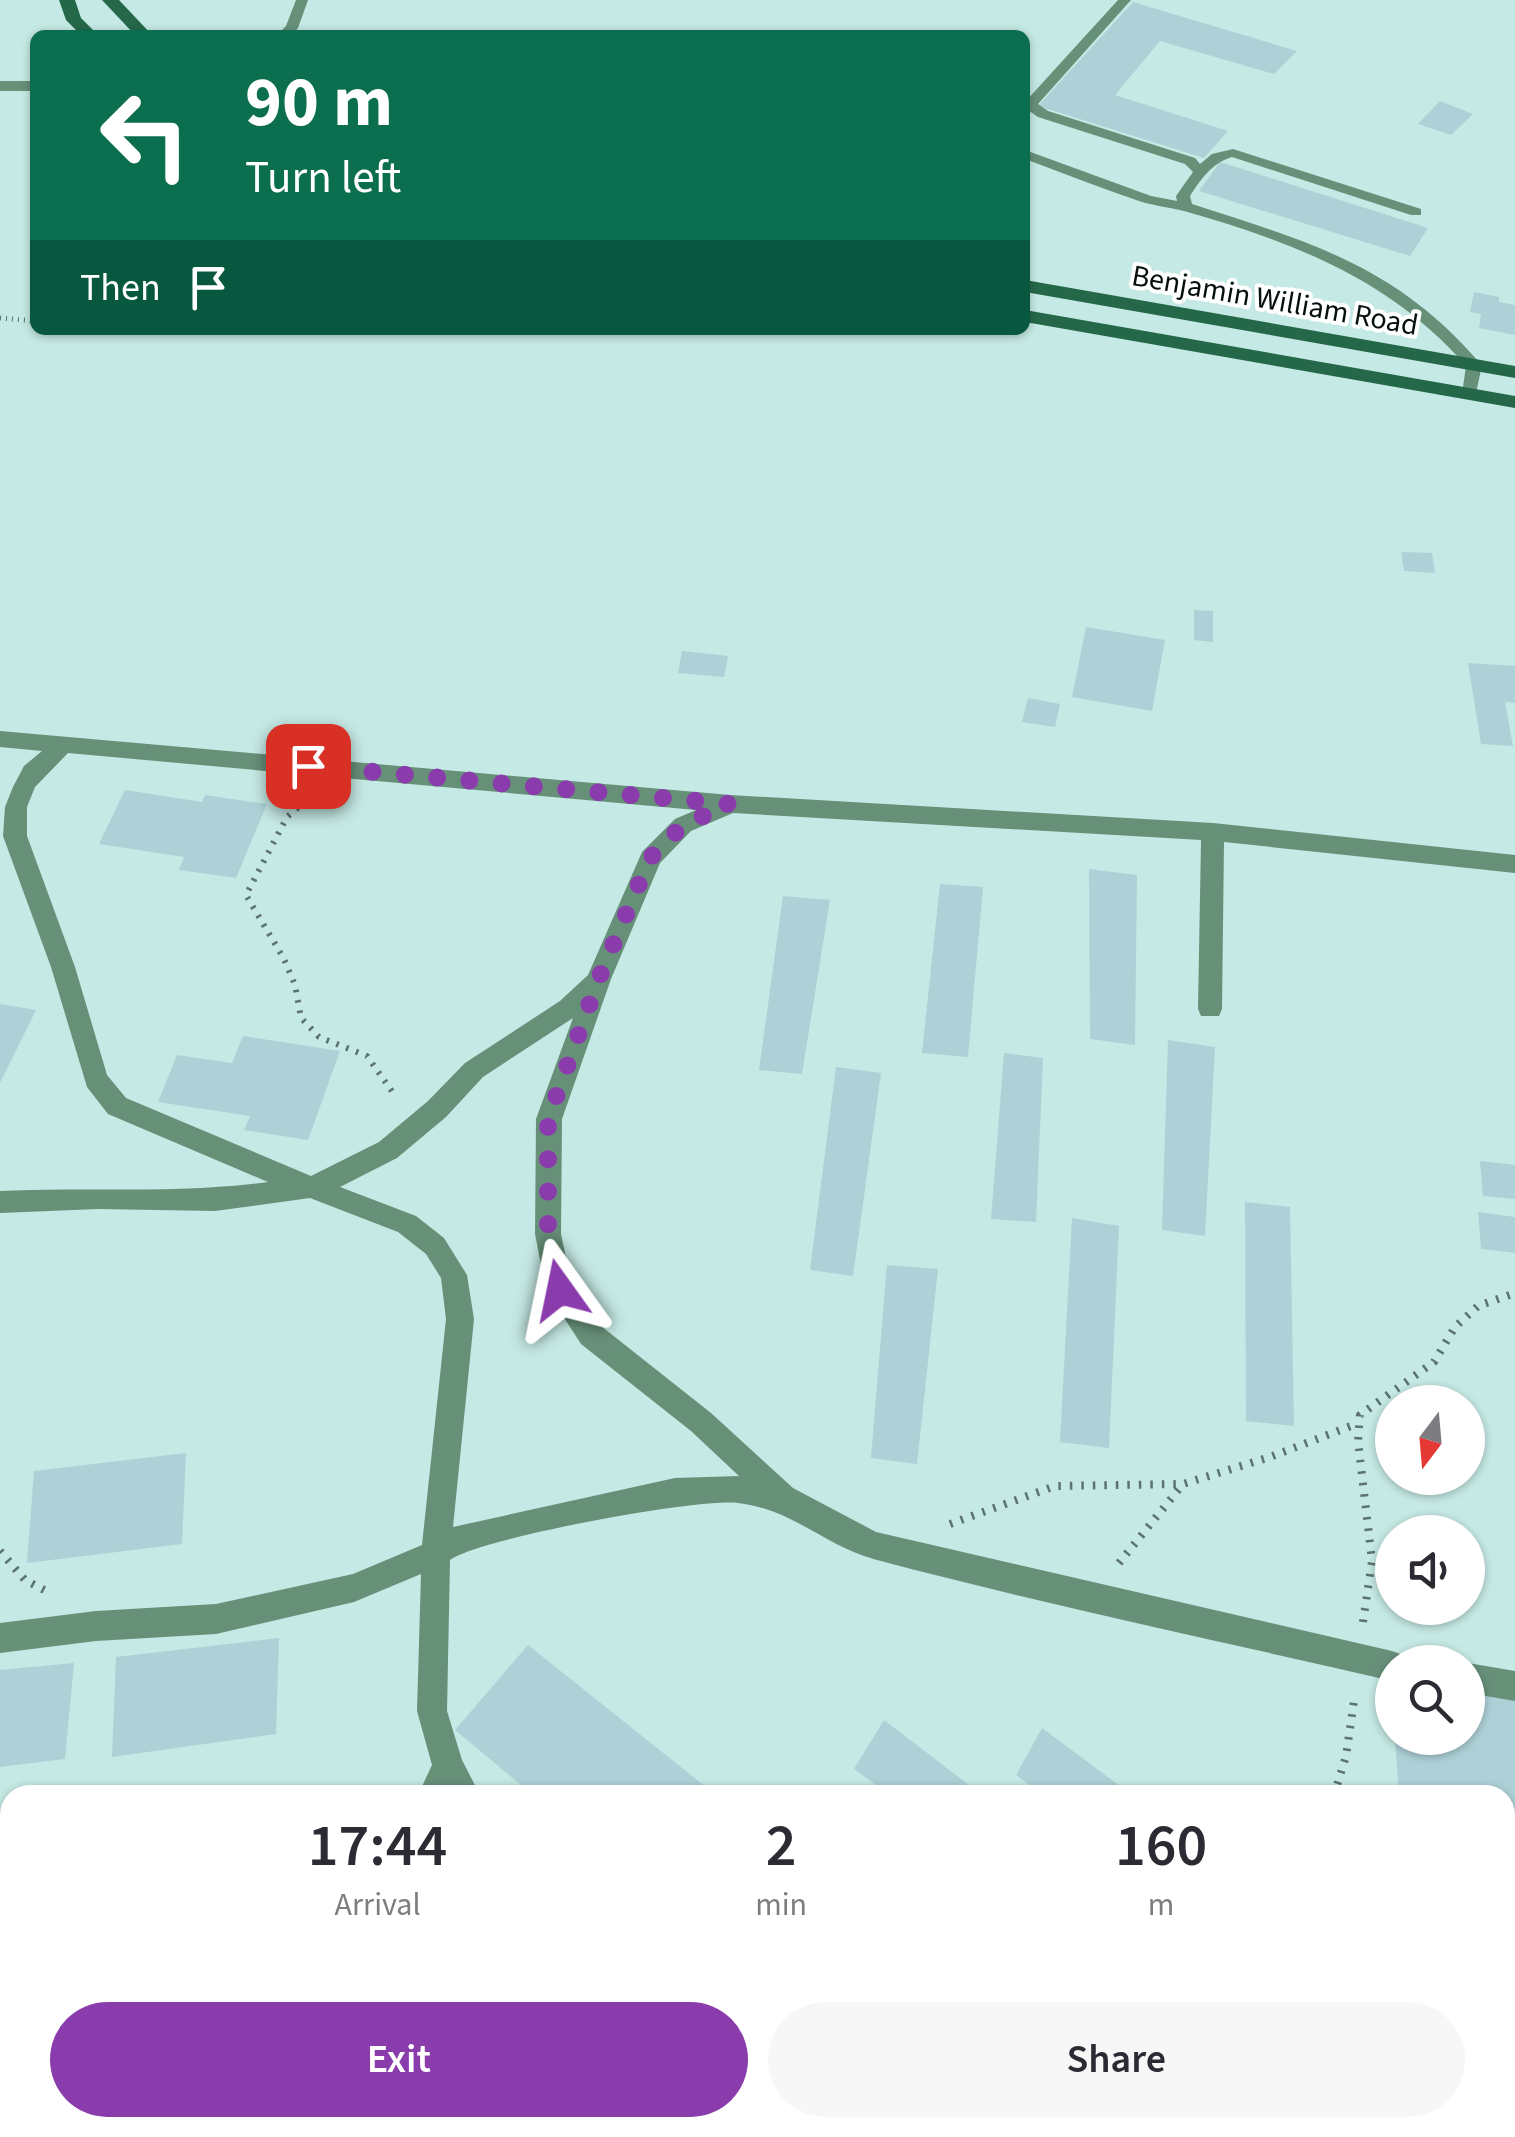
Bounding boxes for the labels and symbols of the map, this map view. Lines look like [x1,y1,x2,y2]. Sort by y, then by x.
street label: Benjamin William Road [1128,254,1422,347]
pin [266,724,351,809]
position arrow [508,1238,612,1342]
north arrow [1375,1385,1485,1495]

